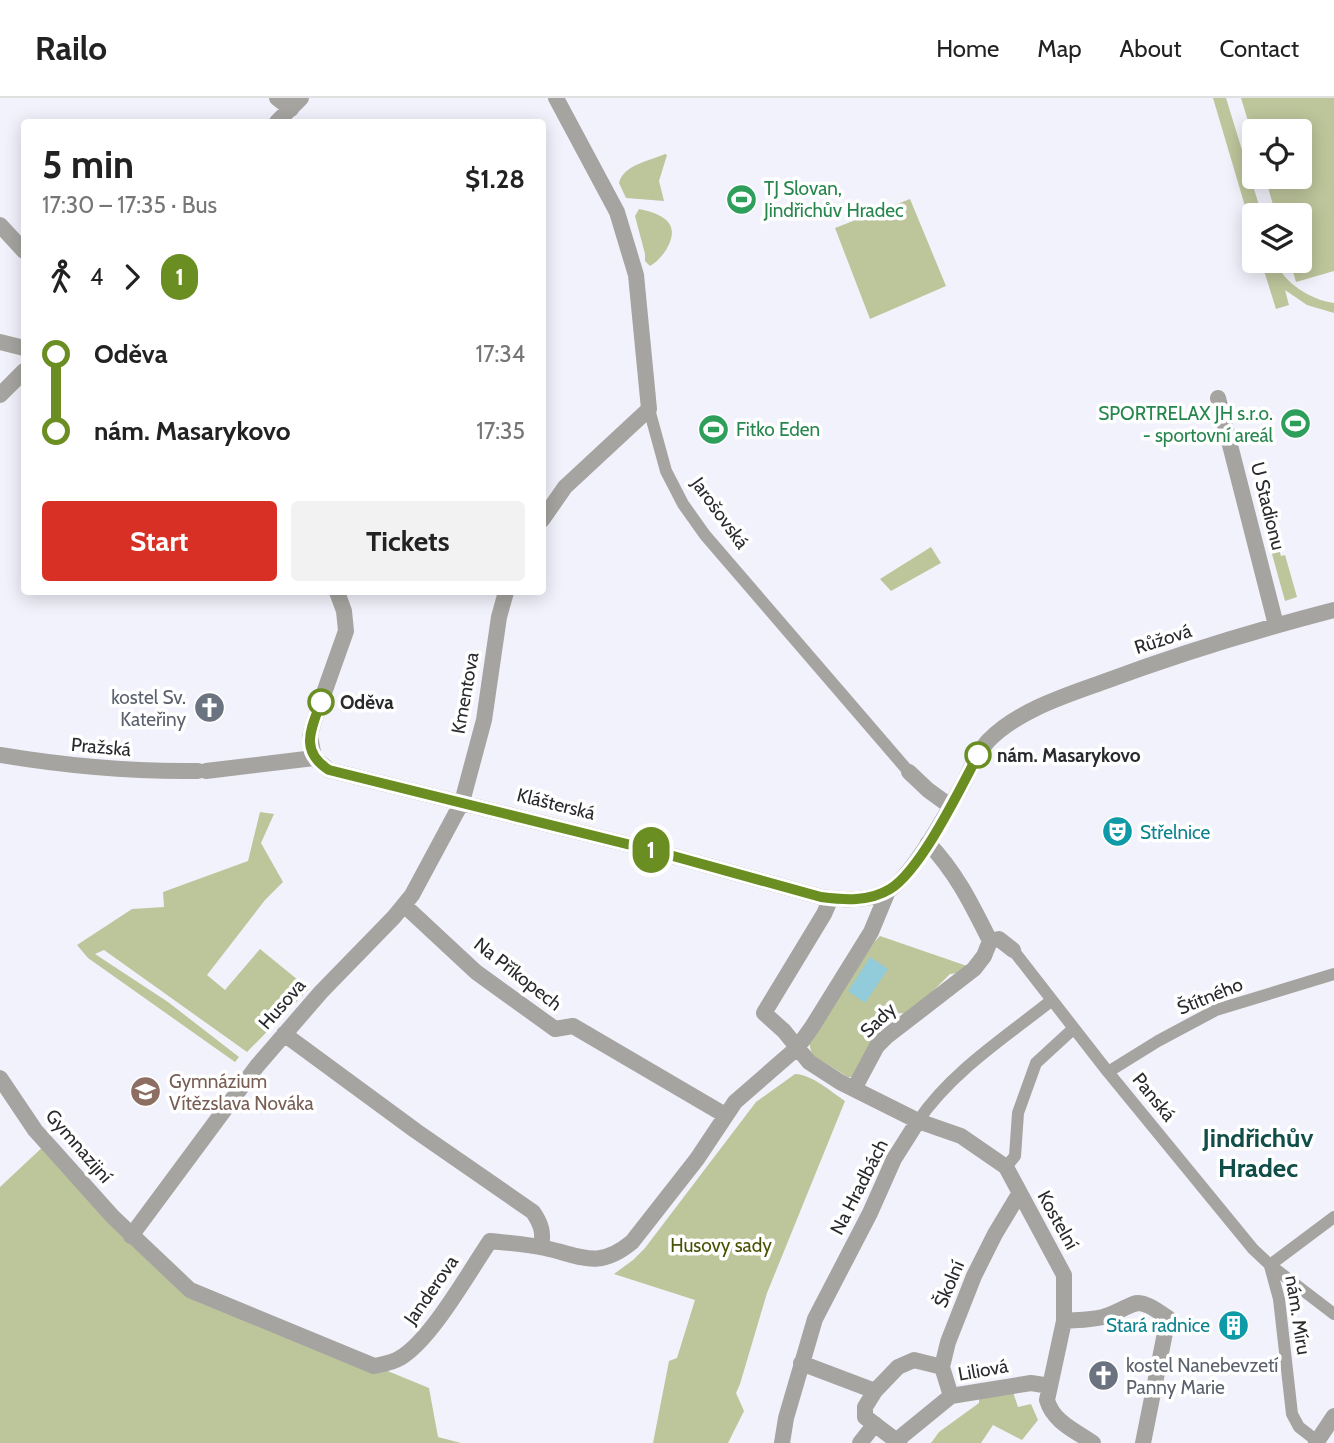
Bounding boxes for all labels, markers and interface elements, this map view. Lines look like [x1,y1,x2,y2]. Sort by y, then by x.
text: Railo [35,28,107,68]
text: Home [936,34,999,63]
text: Map [1037,34,1082,63]
text: About [1120,34,1182,63]
text: Contact [1220,34,1299,63]
map controls [1242,119,1312,273]
button: locate [1242,119,1312,189]
text: 5 min [42,141,134,188]
text: $1.28 [465,163,525,195]
place label: TJ Slovan, Jindřichův Hradec [763,177,904,222]
sports icon: TJ Slovan, Jindřichův Hradec [724,182,758,216]
text: 17:30 – 17:35 · Bus [42,191,217,219]
button: layers [1242,203,1312,273]
icon: walk [42,258,80,296]
icon: forward [113,258,151,296]
text: 1 [175,262,184,291]
text: 4 [90,263,103,291]
text: Oděva [94,338,168,370]
text: 17:34 [475,340,525,368]
place label: SPORTRELAX JH s.r.o. - sportovní areál [1098,402,1274,447]
sports icon: SPORTRELAX JH s.r.o. - sportovní areál [1279,407,1313,441]
sports icon: Fitko Eden [696,412,730,446]
text: nám. Masarykovo [94,415,291,447]
text: 17:35 [476,417,525,445]
place label: Fitko Eden [736,418,820,441]
street label: U Stadionu [1246,460,1290,552]
street label: Jarošovská [686,472,754,553]
button: Start [42,501,277,581]
button: Tickets [291,501,525,581]
street label: Růžová [1131,619,1195,659]
street label: Kmentova [447,650,483,736]
place label: kostel Sv. Kateřiny [111,686,186,731]
marker: Oděva [308,689,334,715]
church icon: kostel Sv. Kateřiny [192,691,226,725]
place label: Oděva [340,691,394,714]
street label: Pražská [70,733,132,761]
marker: nám. Masarykovo [965,742,991,768]
place label: nám. Masarykovo [997,744,1141,767]
street label: Klášterská [515,783,597,825]
theatre icon: Střelnice [1100,815,1134,849]
place label: Střelnice [1140,821,1211,844]
line badge: 1 [628,827,674,873]
text: 1 [647,835,655,864]
street label: Na Příkopech [469,933,567,1015]
street label: Štítného [1173,972,1246,1020]
street label: Husova [254,974,310,1034]
street label: Sady [855,997,901,1042]
street label: Panská [1128,1068,1180,1126]
place label: Gymnázium Vítězslava Nováka [169,1070,314,1115]
school or university icon: Gymnázium Vítězslava Nováka [129,1075,163,1109]
street label: Gymnazijní [41,1104,117,1188]
district label: Jindřichův Hradec [1202,1122,1313,1184]
street label: Na Hradbách [825,1135,893,1239]
street label: Kostelní [1033,1187,1083,1253]
park label: Husovy sady [670,1234,772,1257]
street label: Janderova [398,1251,463,1330]
street label: Školní [928,1257,969,1311]
street label: nám. Míru [1280,1274,1316,1356]
building icon: Stará radnice [1216,1308,1250,1342]
place label: Stará radnice [1106,1314,1210,1337]
street label: Liliová [956,1354,1010,1386]
place label: kostel Nanebevzetí Panny Marie [1126,1354,1278,1399]
church icon: kostel Nanebevzetí Panny Marie [1086,1359,1120,1393]

